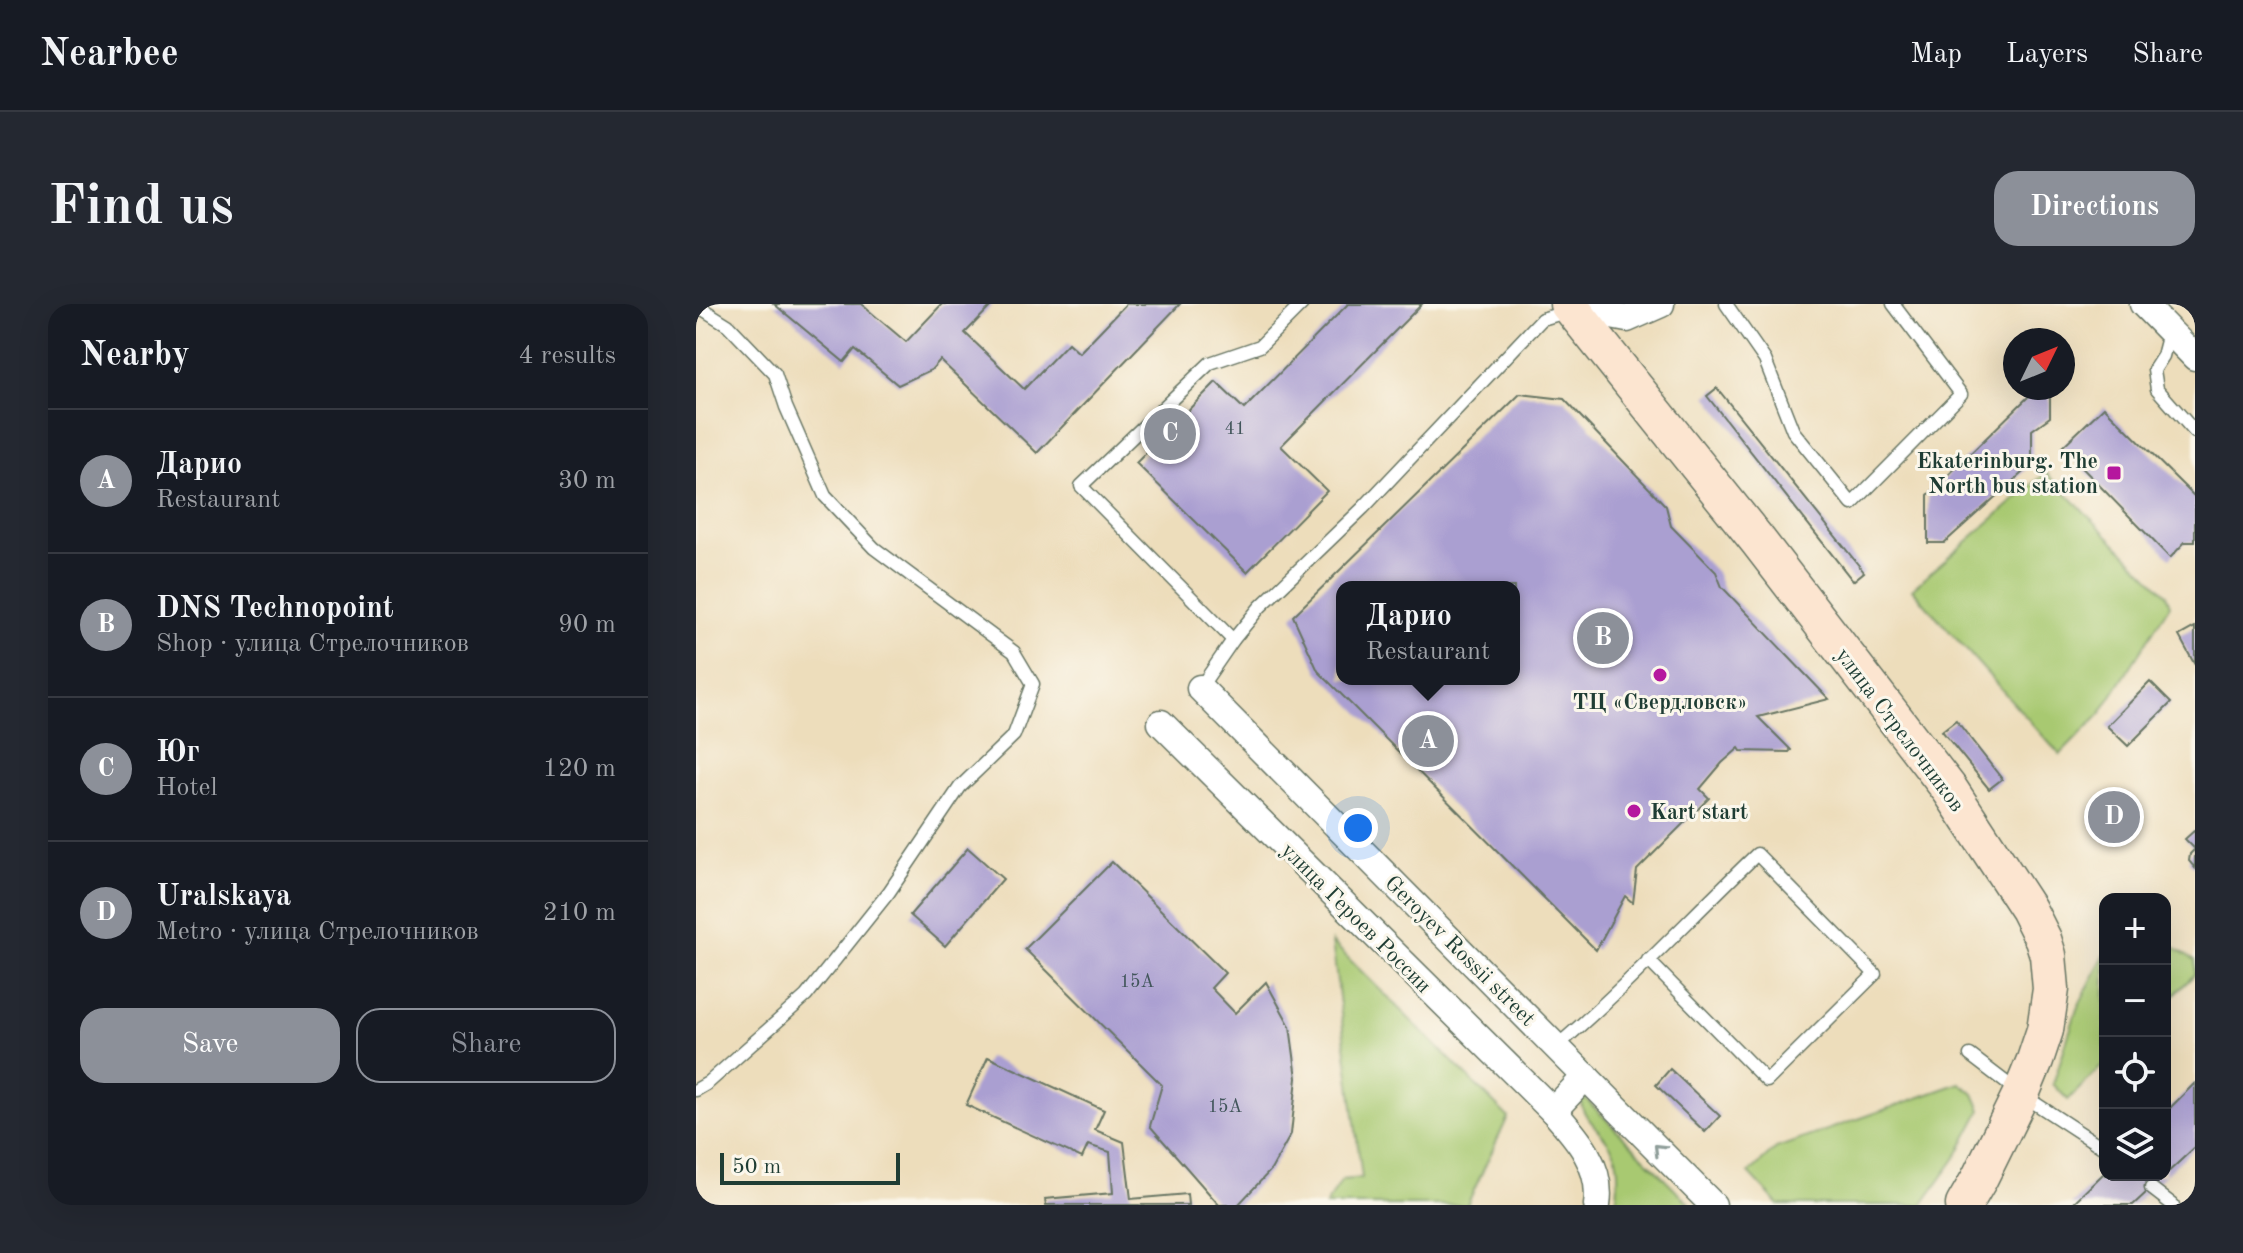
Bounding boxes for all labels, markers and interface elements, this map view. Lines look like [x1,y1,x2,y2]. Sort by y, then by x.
text: Nearbee [40,36,179,74]
text: Map [1910,41,1962,69]
text: Layers [2006,41,2088,69]
text: Share [2132,41,2203,69]
button: Directions [1994,171,2195,246]
text: Find us [48,180,234,236]
north arrow [2003,328,2075,400]
text: Nearby [80,339,190,373]
text: 4 results [518,343,616,369]
pin: C [1144,404,1196,464]
house number: 41 [1225,420,1245,438]
text: Дарио [156,450,242,480]
place label: Ekaterinburg. The North bus station [1916,451,2098,498]
marker: Ekaterinburg. The North bus station [2105,464,2123,482]
text: A [96,468,116,494]
text: 30 m [558,468,616,494]
text: Restaurant [156,487,280,513]
popup [1336,581,1520,685]
text: DNS Technopoint [156,594,394,624]
text: Дарио [1366,602,1452,632]
pin: B [1577,608,1629,668]
text: B [97,612,115,638]
text: 90 m [558,612,616,638]
text: Shop · улица Стрелочников [156,631,469,657]
text: Restaurant [1366,639,1490,665]
street label: улица Стрелочников [1831,644,1968,816]
marker: ТЦ «Свердловск» [1651,666,1669,684]
place label: ТЦ «Свердловск» [1572,692,1748,714]
pin: A [1402,711,1454,771]
text: Юг [156,738,200,768]
text: C [97,756,115,782]
text: 120 m [543,756,616,782]
text: Hotel [156,775,217,801]
pin: D [2088,787,2140,847]
marker: Kart start [1625,802,1643,820]
place label: Kart start [1650,802,1748,824]
your location [1338,808,1378,848]
street label: улица Героев России [1276,839,1435,998]
street label: Geroyev Rossii street [1380,872,1539,1031]
text: Uralskaya [156,882,291,912]
map controls [2099,893,2171,1181]
button: + [2099,893,2171,965]
text: D [96,900,116,926]
text: 210 m [543,900,616,926]
text: Metro · улица Стрелочников [156,919,479,945]
button: − [2099,965,2171,1037]
house number: 15А [1120,973,1155,991]
button: Save [80,1008,340,1083]
button: Share [356,1008,616,1083]
button: locate [2099,1037,2171,1109]
house number: 15А [1208,1098,1243,1116]
button: layers [2099,1109,2171,1181]
one-way arrow [1654,1144,1668,1158]
scale bar [720,1149,900,1185]
text: 50 m [732,1156,781,1178]

